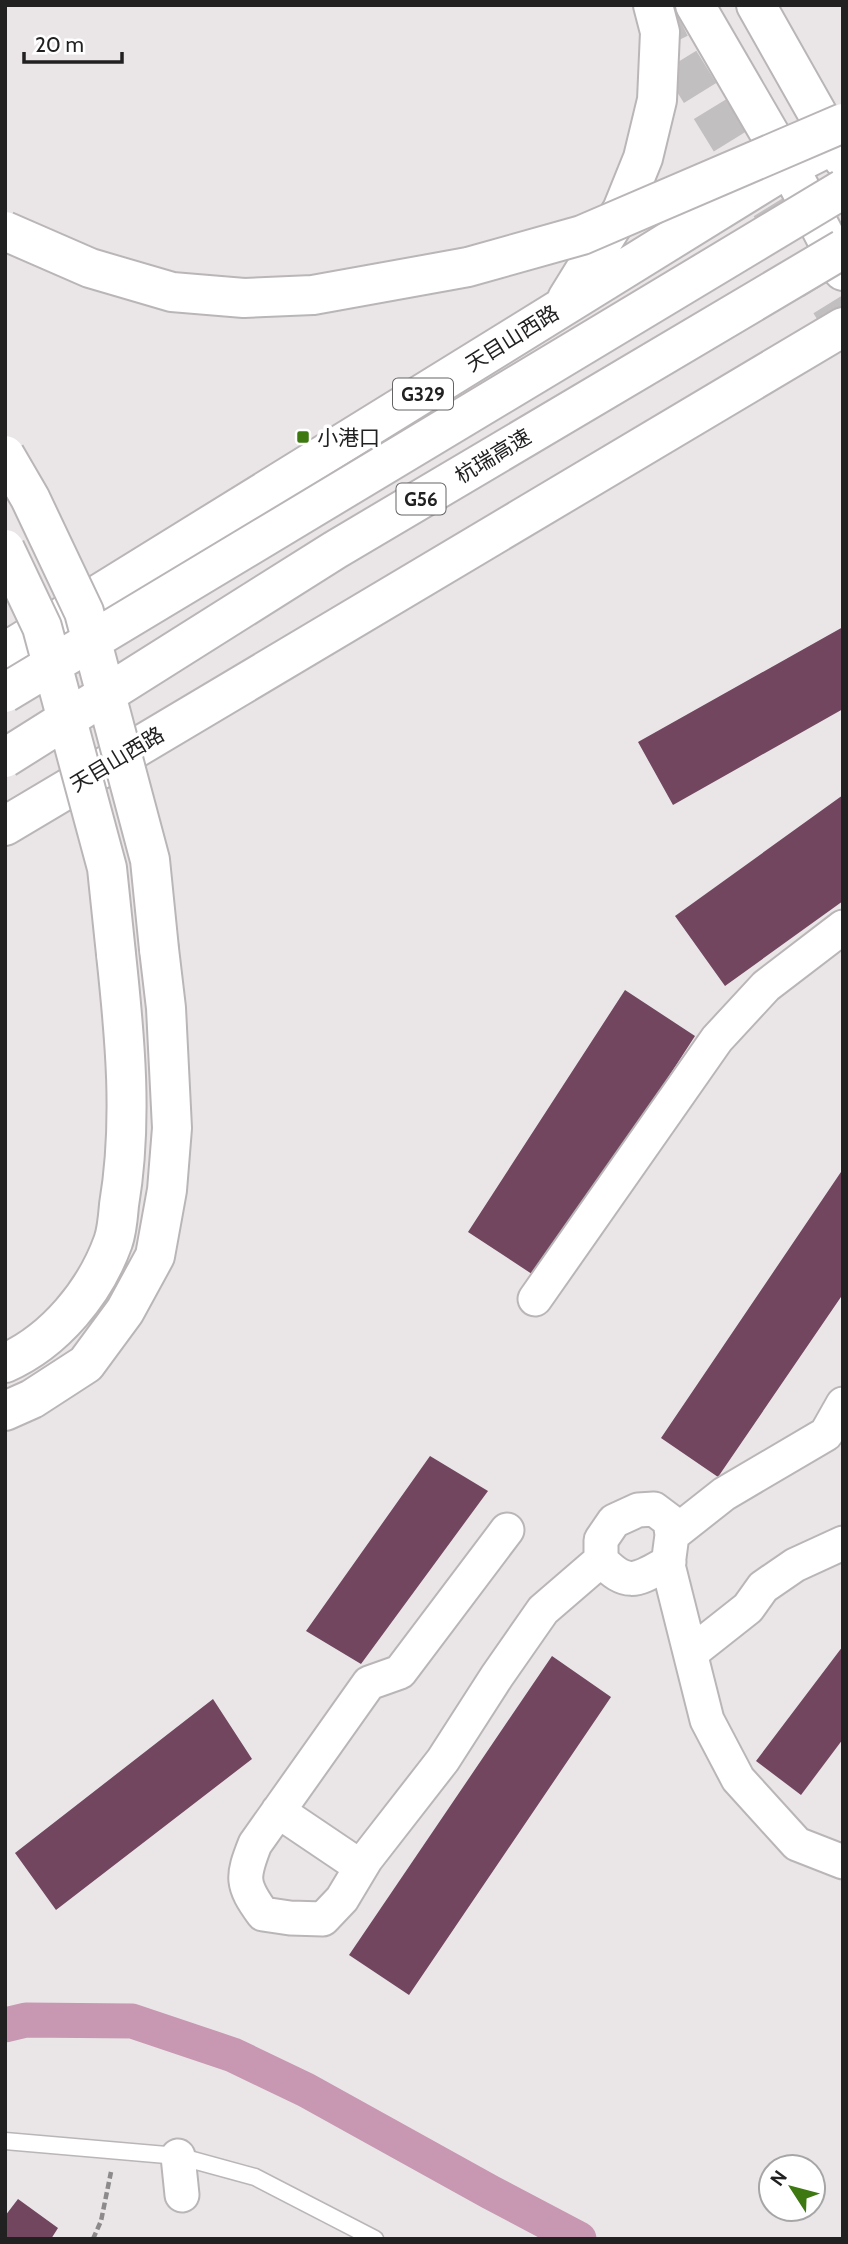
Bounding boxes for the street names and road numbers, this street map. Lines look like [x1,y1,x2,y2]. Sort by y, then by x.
street label: 天目山西路 [461,300,563,376]
road number: G329 [393,378,453,410]
street label: 杭瑞高速 [451,424,535,488]
road number: G56 [396,484,446,514]
street label: 天目山西路 [66,721,168,797]

